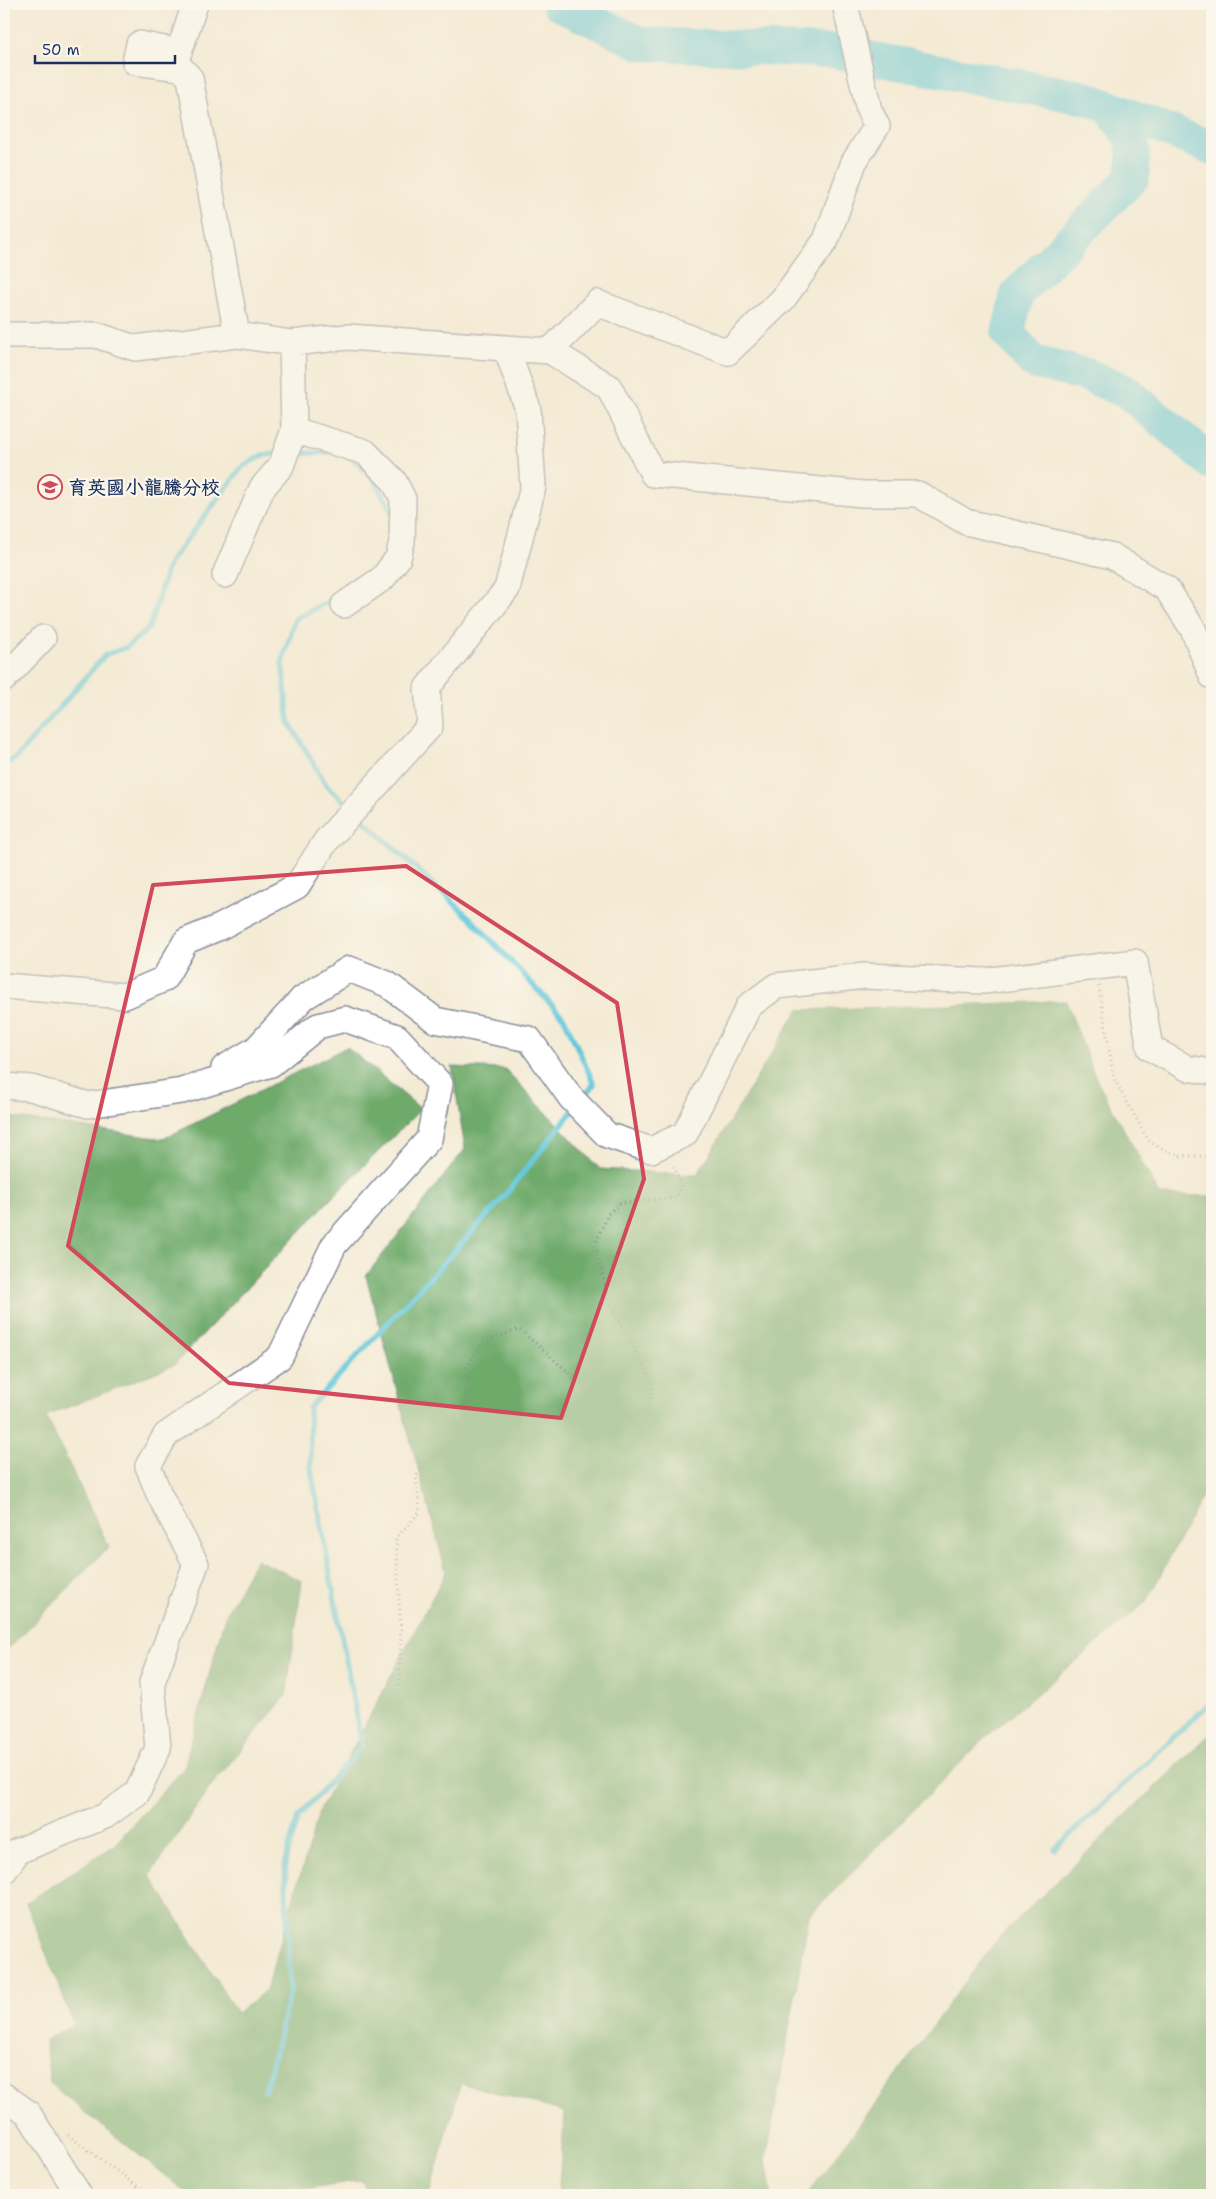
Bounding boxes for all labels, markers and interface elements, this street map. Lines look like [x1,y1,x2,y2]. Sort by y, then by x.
scale bar [35,32,175,64]
text: 50 m [42,40,80,60]
school or university icon: 育英國小龍騰分校 [37,474,63,500]
place label: 育英國小龍騰分校 [68,475,220,500]

